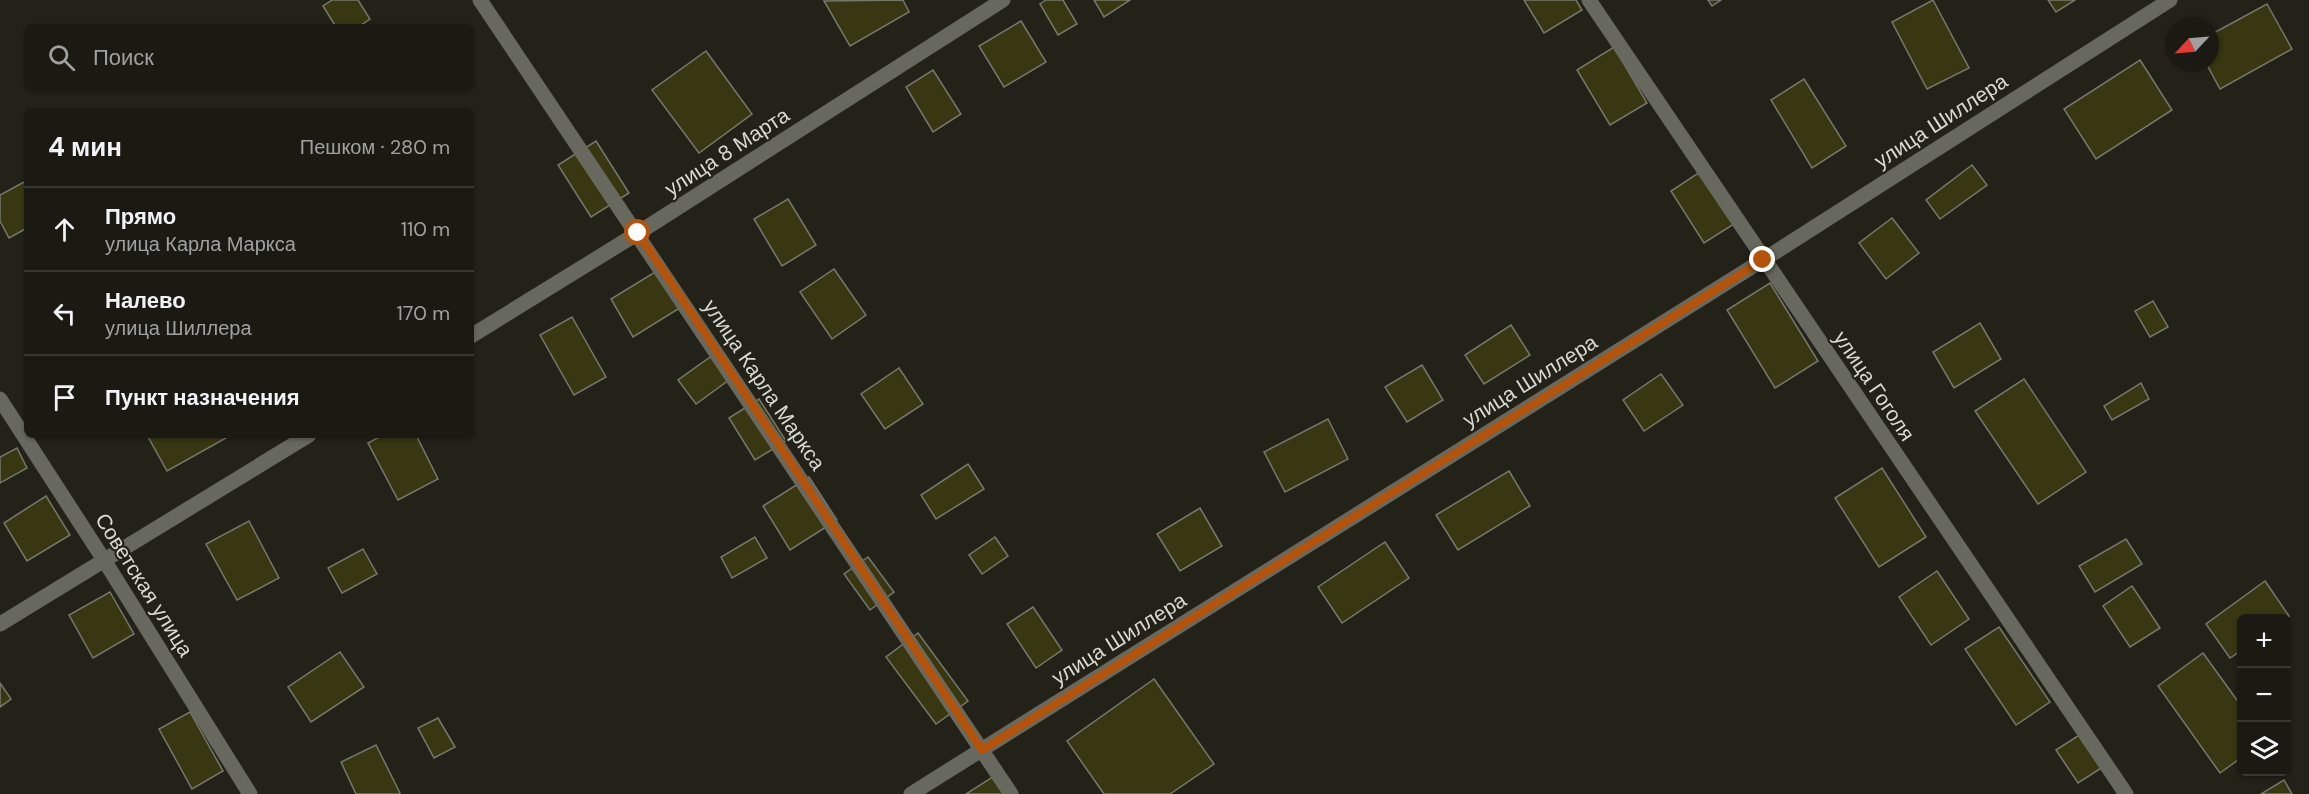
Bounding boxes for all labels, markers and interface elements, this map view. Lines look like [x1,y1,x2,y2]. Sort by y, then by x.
north arrow [2165,18,2219,72]
search box [24,24,474,90]
icon: search [45,41,78,74]
text: Поиск [93,43,154,72]
street label: улица Шиллера [1869,67,2013,175]
street label: улица 8 Марта [659,101,795,203]
text: 4 мин [48,130,122,164]
text: Пешком · 280 m [300,134,450,160]
text: Прямо [105,202,176,231]
icon: ahead [48,213,81,246]
text: 110 m [401,216,450,242]
route start [624,219,650,245]
text: улица Карла Маркса [105,231,296,257]
route end [1749,246,1775,272]
text: Налево [105,286,186,315]
street label: улица Карла Маркса [696,294,832,476]
icon: left [48,297,81,330]
text: 170 m [397,300,450,326]
text: улица Шиллера [105,315,252,341]
street label: улица Гоголя [1827,326,1921,446]
street label: улица Шиллера [1457,328,1603,434]
icon: arrive [48,381,81,414]
text: Пункт назначения [105,383,300,412]
street label: Советская улица [89,508,200,662]
street label: улица Шиллера [1046,586,1192,692]
map controls [2237,614,2291,776]
button: + [2237,614,2291,668]
button: − [2237,668,2291,722]
button: layers [2237,722,2291,776]

